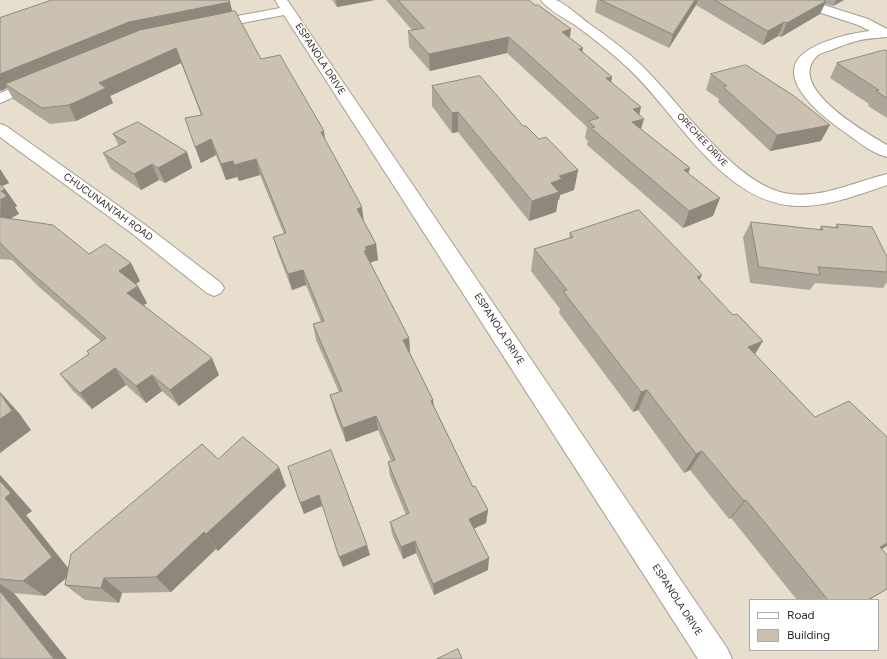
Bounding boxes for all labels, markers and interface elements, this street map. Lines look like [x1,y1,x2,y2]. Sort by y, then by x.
street label: ESPANOLA DRIVE [292,21,348,97]
street label: OPECHEE DRIVE [674,111,730,169]
street label: CHUCUNANTAH ROAD [61,171,155,243]
street label: ESPANOLA DRIVE [471,291,527,367]
street label: ESPANOLA DRIVE [649,562,705,638]
legend [749,599,879,651]
text: Road [787,608,815,622]
text: Building [787,628,830,642]

